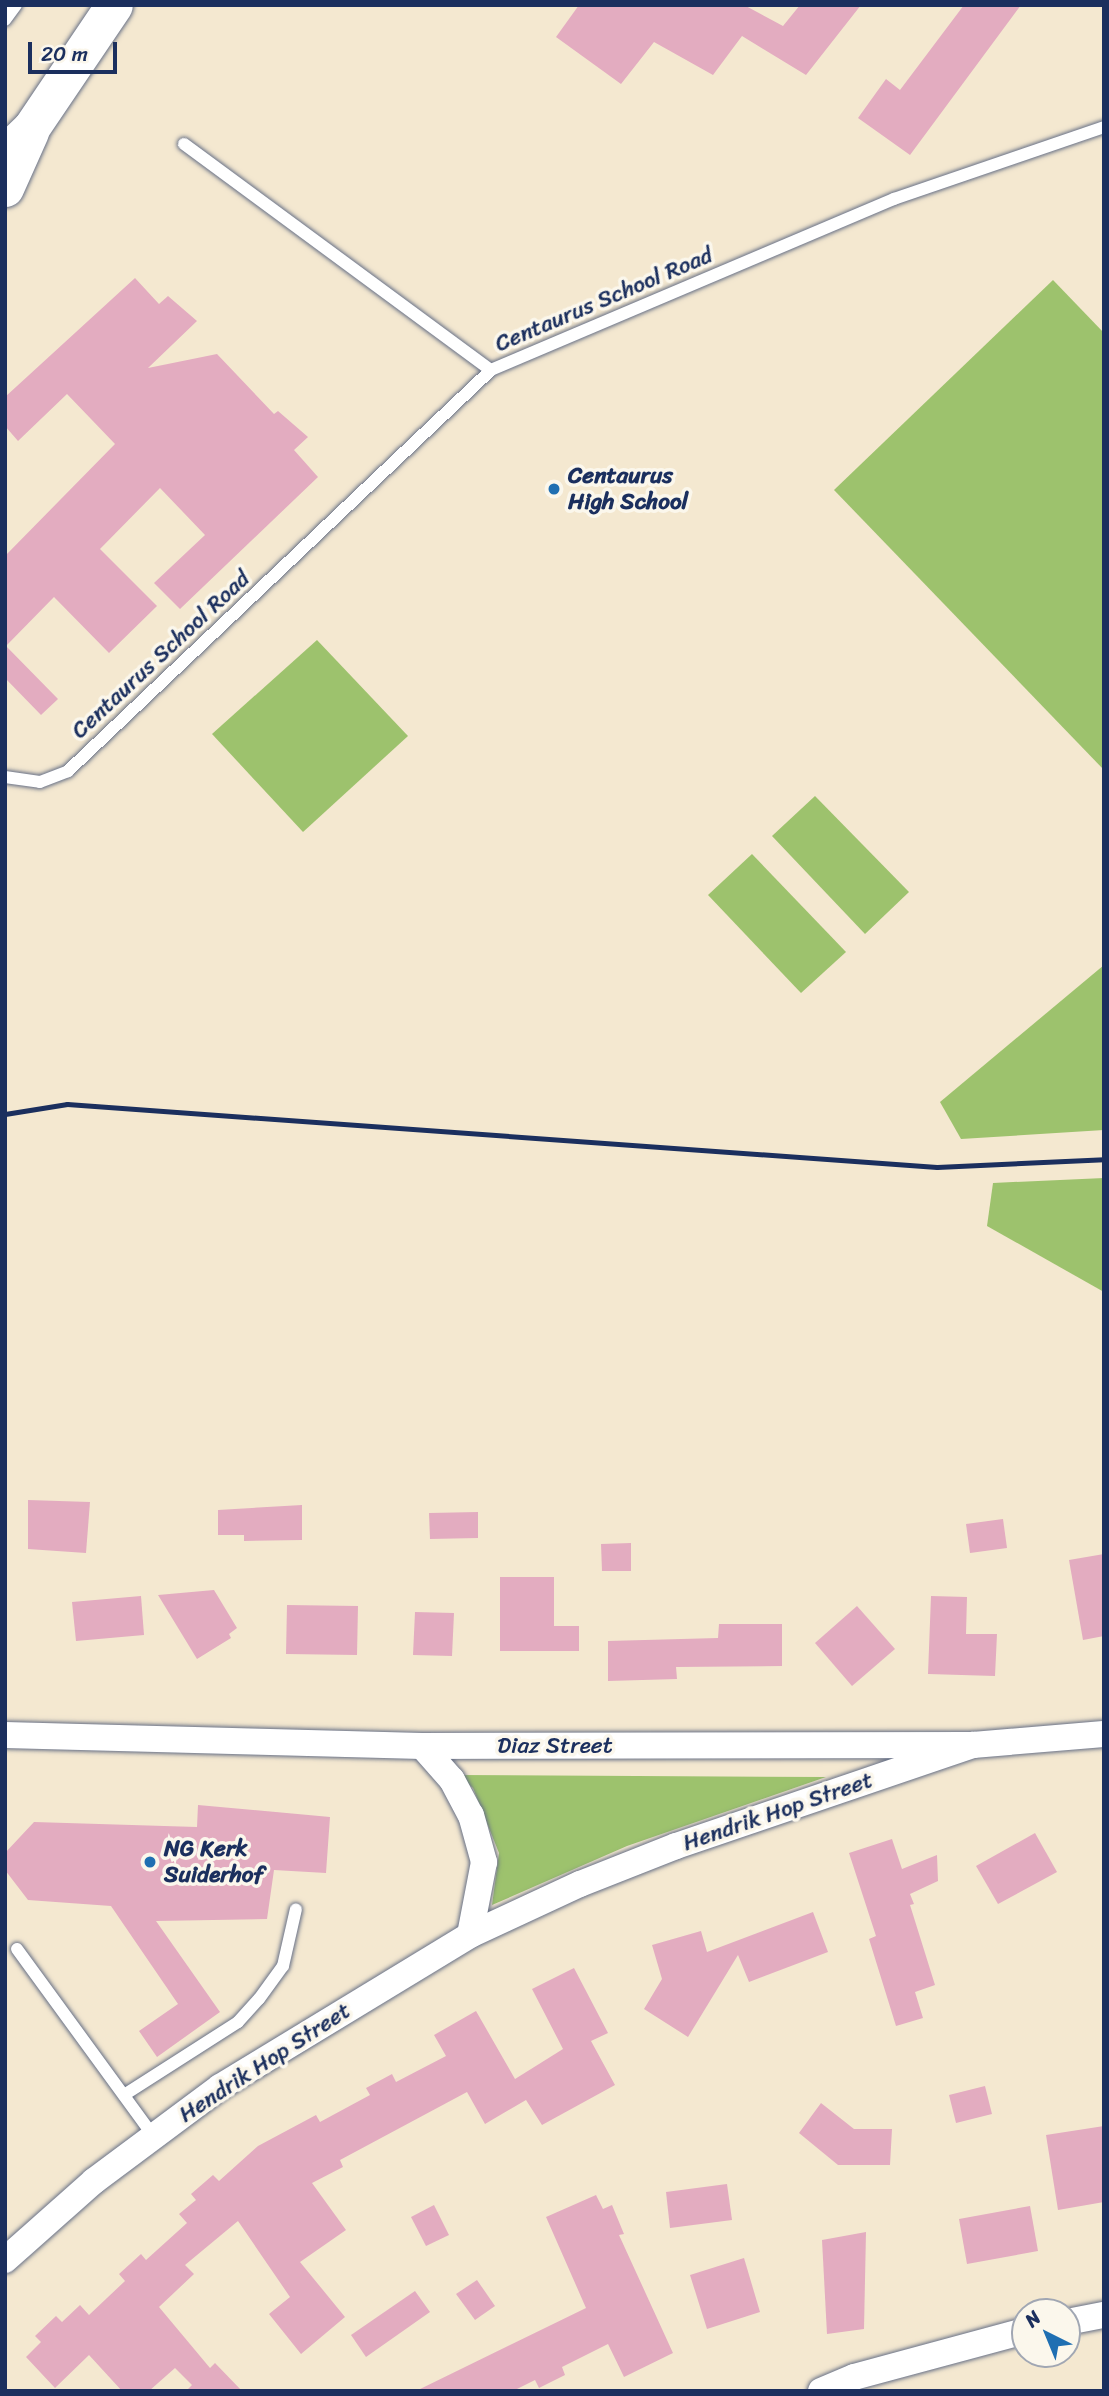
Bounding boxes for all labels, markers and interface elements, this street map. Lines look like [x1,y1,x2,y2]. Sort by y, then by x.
scale bar [32,28,121,72]
text: 20 m [41,35,88,73]
street label: Centaurus School Road [491,242,717,358]
place label: Centaurus High School [568,462,688,516]
marker: Centaurus High School [546,481,562,497]
street label: Centaurus School Road [66,565,256,745]
street label: Diaz Street [497,1732,613,1760]
street label: Hendrik Hop Street [679,1766,877,1858]
place label: NG Kerk Suiderhof [164,1835,264,1889]
marker: NG Kerk Suiderhof [142,1854,158,1870]
street label: Hendrik Hop Street [174,1997,356,2129]
north arrow [1011,2298,1081,2368]
text: N [1017,2302,1049,2335]

